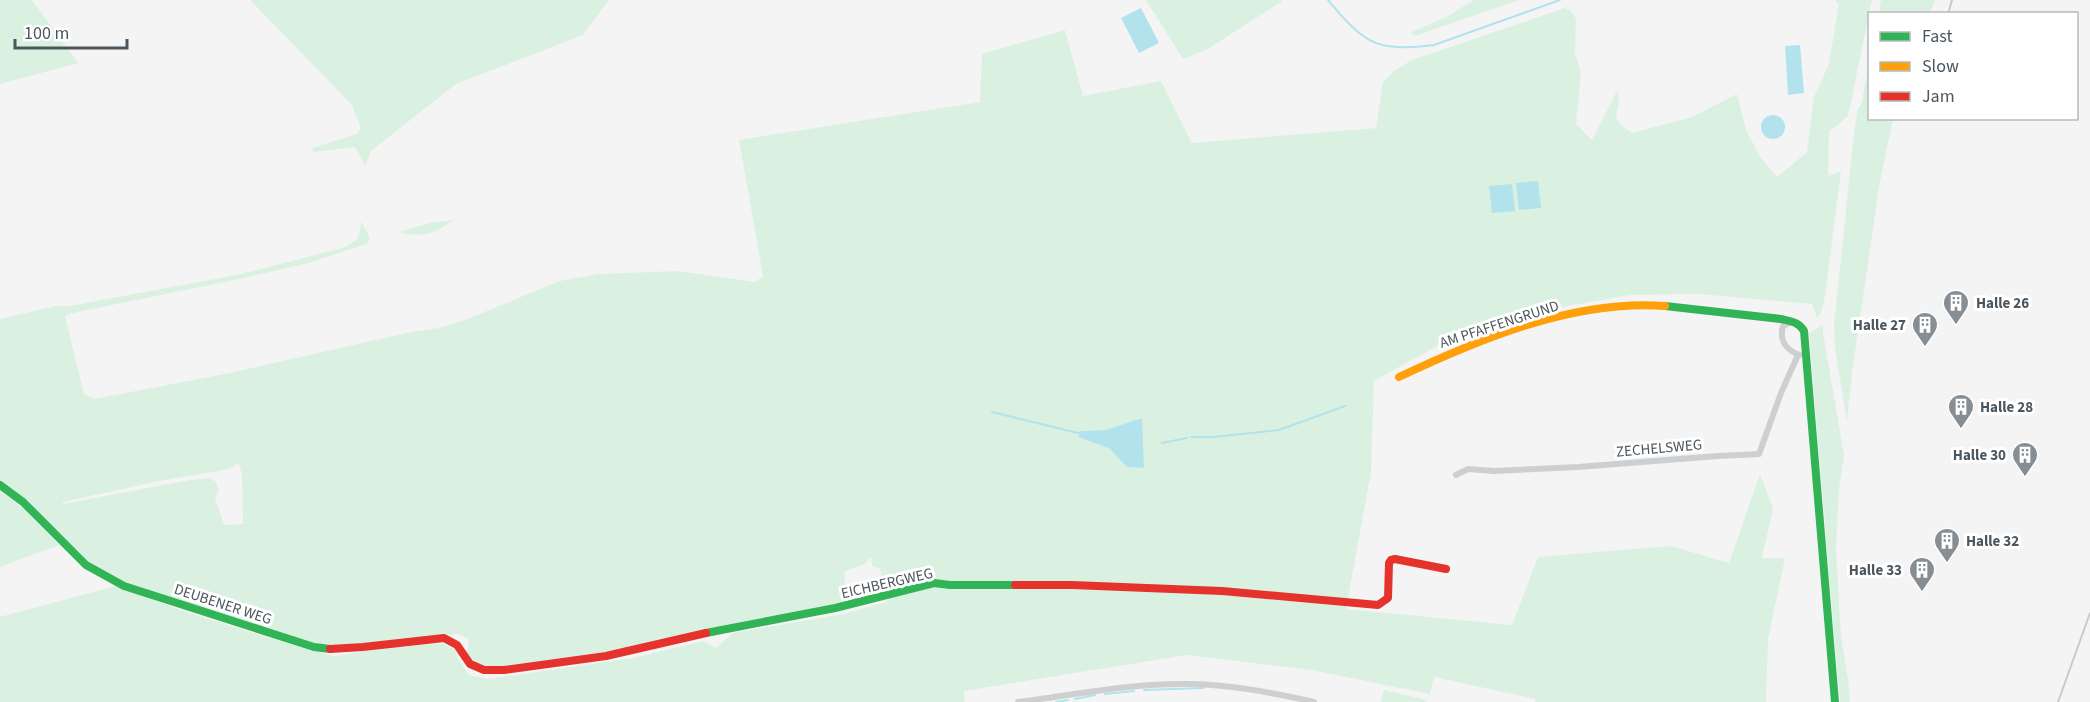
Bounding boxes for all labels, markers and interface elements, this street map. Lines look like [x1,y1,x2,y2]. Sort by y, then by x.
scale bar [15,12,128,50]
legend [1868,12,2078,120]
text: 100 m [24,21,69,46]
text: Fast [1922,24,1953,49]
text: Slow [1922,54,1959,79]
text: Jam [1922,84,1955,109]
building icon: Halle 26 [1941,288,1971,326]
place label: Halle 26 [1976,293,2029,314]
street label: AM PFAFFENGRUND [1437,295,1562,354]
building icon: Halle 27 [1910,310,1940,348]
place label: Halle 27 [1853,315,1906,336]
building icon: Halle 28 [1946,392,1976,430]
place label: Halle 28 [1980,397,2033,418]
street label: ZECHELSWEG [1615,434,1703,463]
building icon: Halle 30 [2010,440,2040,478]
place label: Halle 30 [1953,445,2006,466]
building icon: Halle 32 [1932,526,1962,564]
place label: Halle 32 [1966,531,2019,552]
building icon: Halle 33 [1907,555,1937,593]
place label: Halle 33 [1849,560,1902,581]
street label: EICHBERGWEG [839,563,935,604]
street label: DEUBENER WEG [171,579,274,630]

